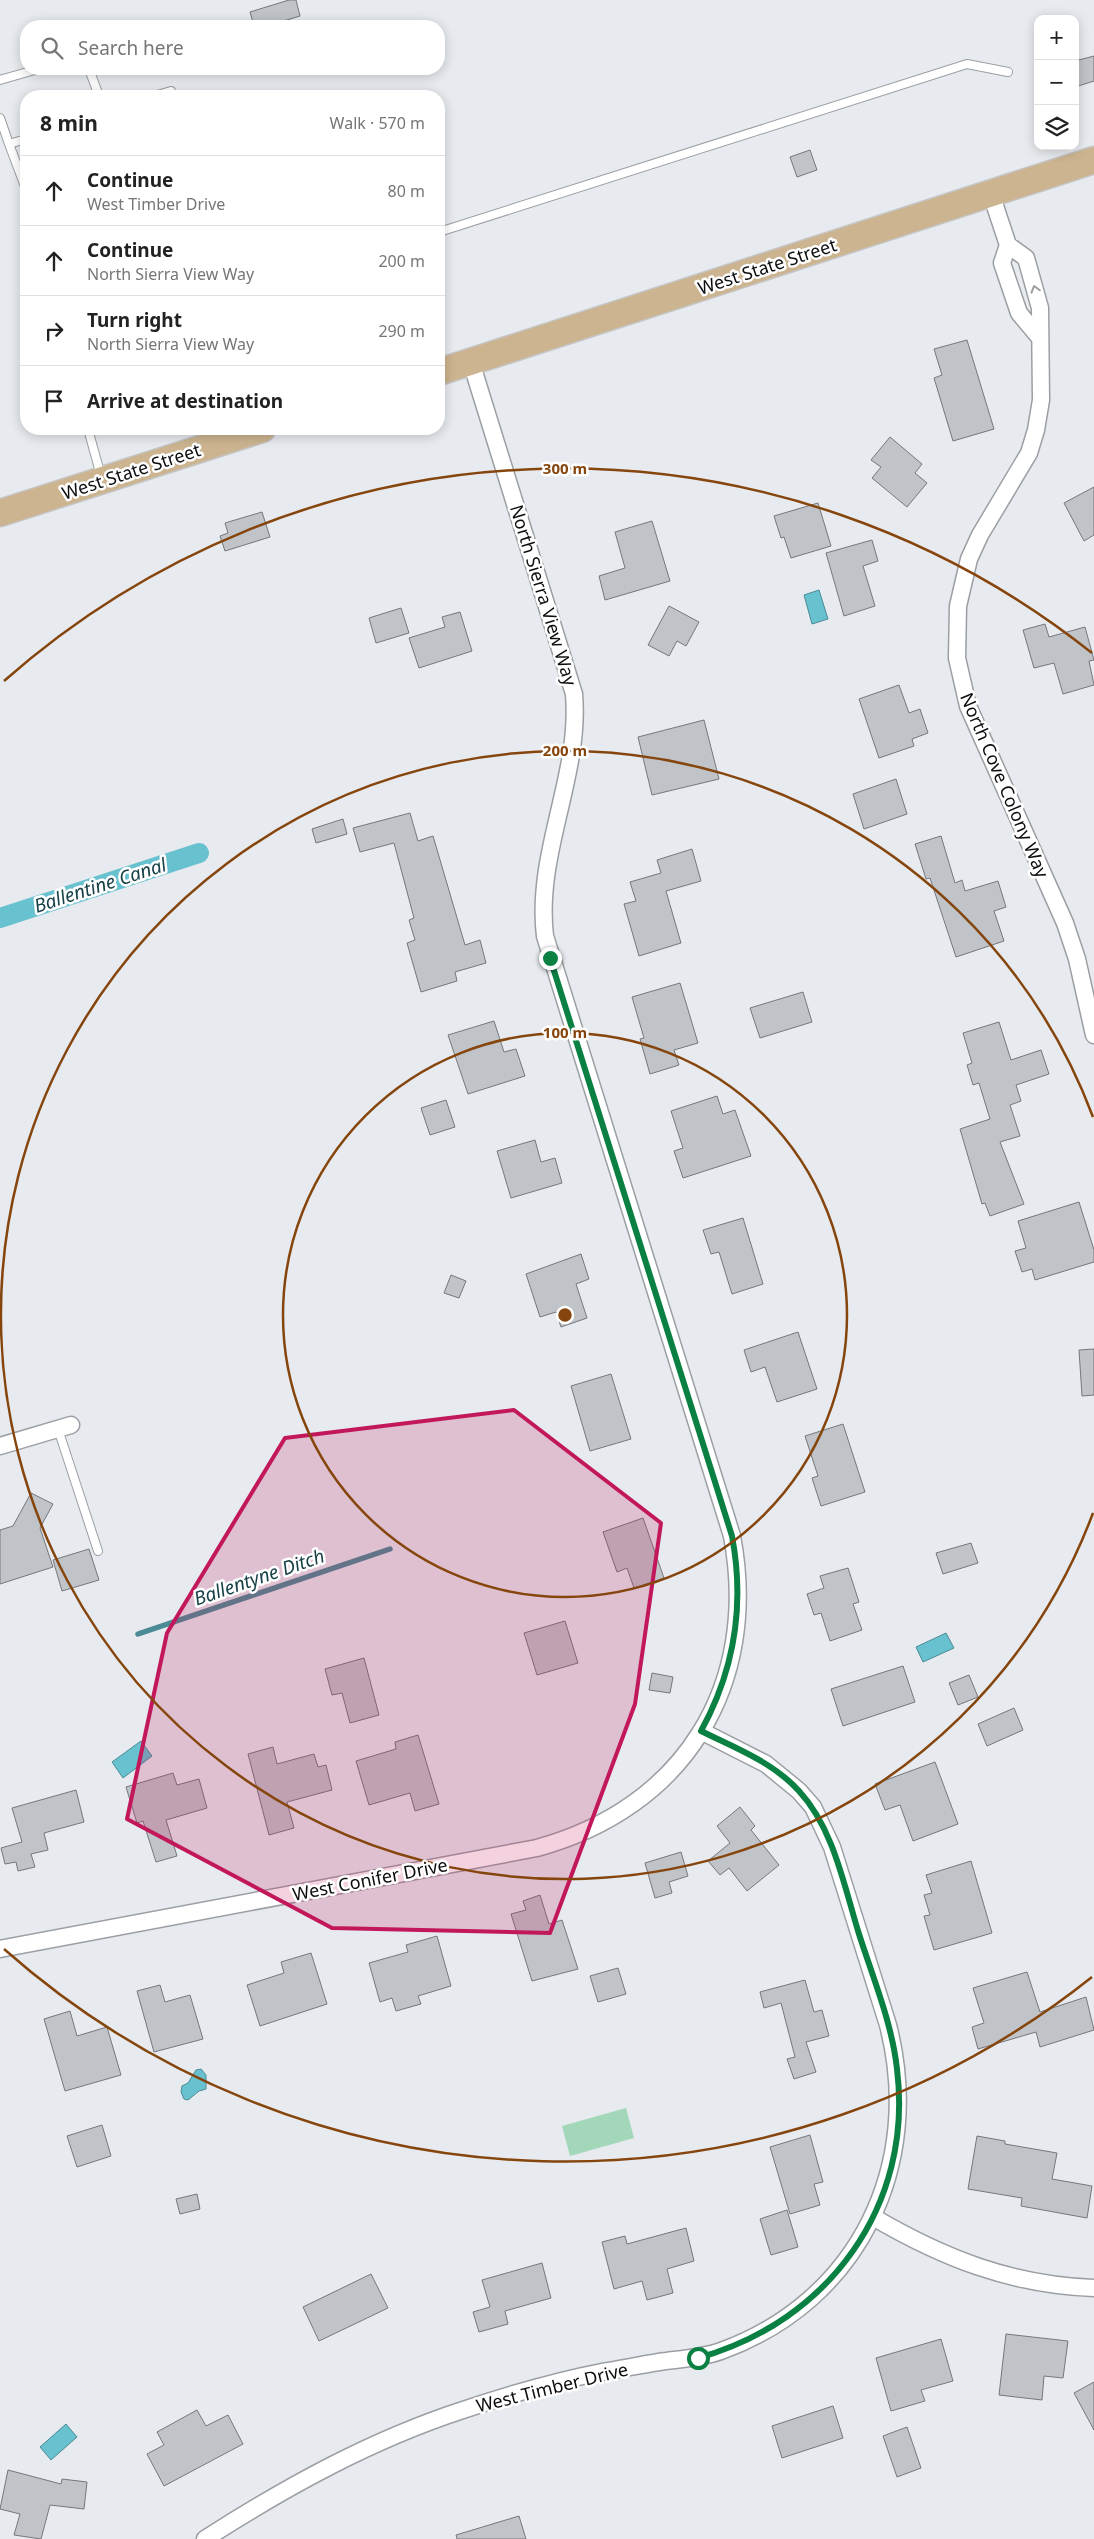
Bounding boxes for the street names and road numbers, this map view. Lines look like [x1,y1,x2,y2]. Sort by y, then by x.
street label: West State Street [695,232,840,300]
street label: West State Street [59,437,204,505]
street label: North Sierra View Way [505,502,583,689]
street label: North Cove Colony Way [955,689,1055,882]
street label: West Conifer Drive [290,1852,450,1906]
street label: West Timber Drive [474,2357,630,2417]

